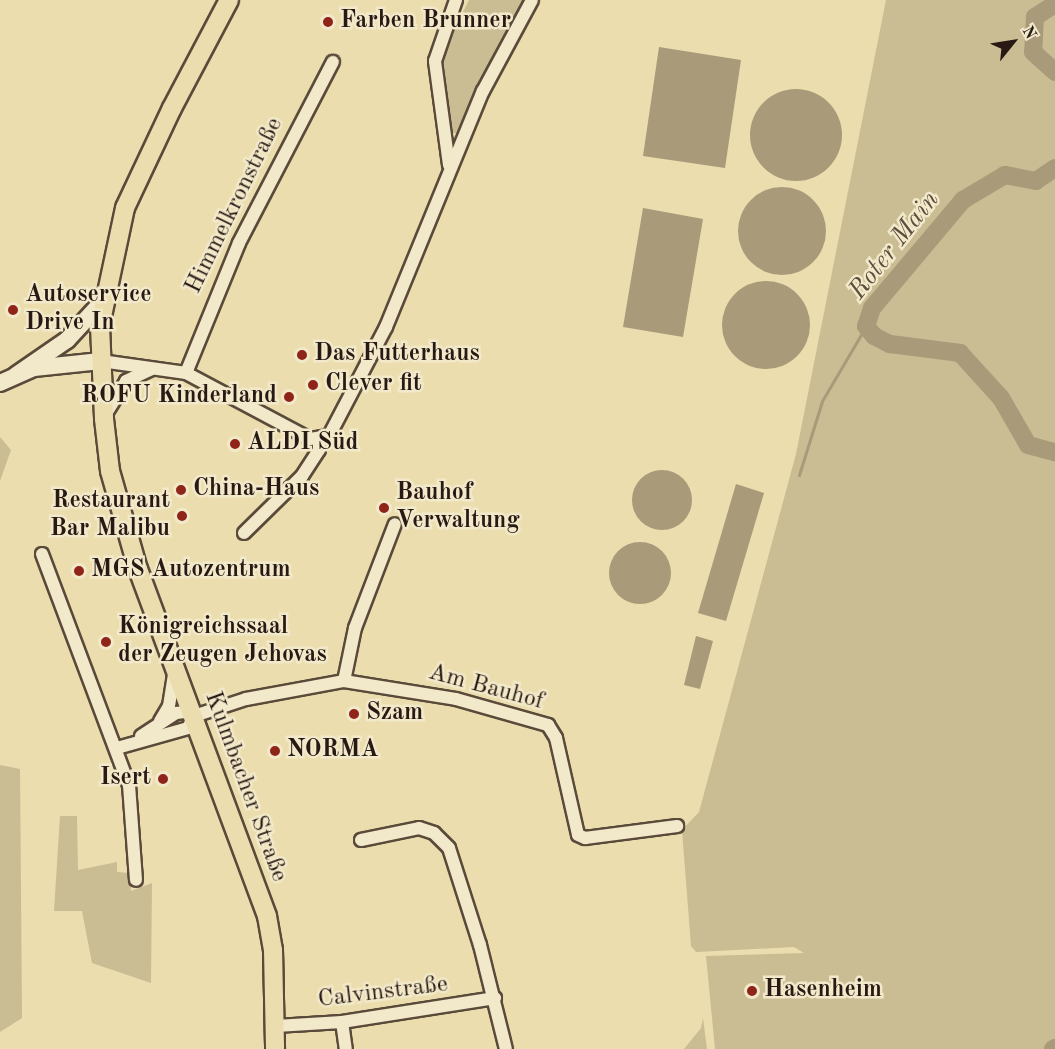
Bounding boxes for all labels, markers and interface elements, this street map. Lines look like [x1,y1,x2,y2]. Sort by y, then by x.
place label: Farben Brunner [340,8,511,36]
north arrow [983,12,1043,72]
marker: Farben Brunner [321,15,335,29]
text: N [1019,24,1039,42]
street label: Himmelkronstraße [180,113,290,299]
water label: Roter Main [843,186,947,306]
place label: Autoservice Drive In [25,282,152,338]
marker: Autoservice Drive In [6,303,20,317]
place label: Das Futterhaus [314,341,480,369]
marker: Das Futterhaus [295,348,309,362]
place label: Clever fit [325,371,422,399]
marker: Clever fit [306,378,320,392]
place label: ROFU Kinderland [81,383,277,411]
marker: ROFU Kinderland [282,390,296,404]
place label: ALDI Süd [247,430,358,458]
marker: ALDI Süd [228,437,242,451]
place label: China-Haus [193,476,319,504]
place label: Bauhof Verwaltung [396,480,520,536]
marker: China-Haus [174,483,188,497]
place label: Restaurant Bar Malibu [50,488,170,544]
marker: Bauhof Verwaltung [377,501,391,515]
marker: Restaurant Bar Malibu [175,509,189,523]
place label: MGS Autozentrum [91,557,291,585]
marker: MGS Autozentrum [72,564,86,578]
place label: Königreichssaal der Zeugen Jehovas [118,614,327,670]
marker: Königreichssaal der Zeugen Jehovas [99,635,113,649]
street label: Am Bauhof [425,659,547,717]
street label: Kulmbacher Straße [197,688,293,886]
place label: Szam [366,700,423,728]
marker: Szam [347,707,361,721]
place label: NORMA [287,737,379,765]
marker: NORMA [268,744,282,758]
place label: Isert [100,765,151,793]
marker: Isert [156,772,170,786]
street label: Calvinstraße [316,971,450,1015]
place label: Hasenheim [764,977,882,1005]
marker: Hasenheim [745,984,759,998]

